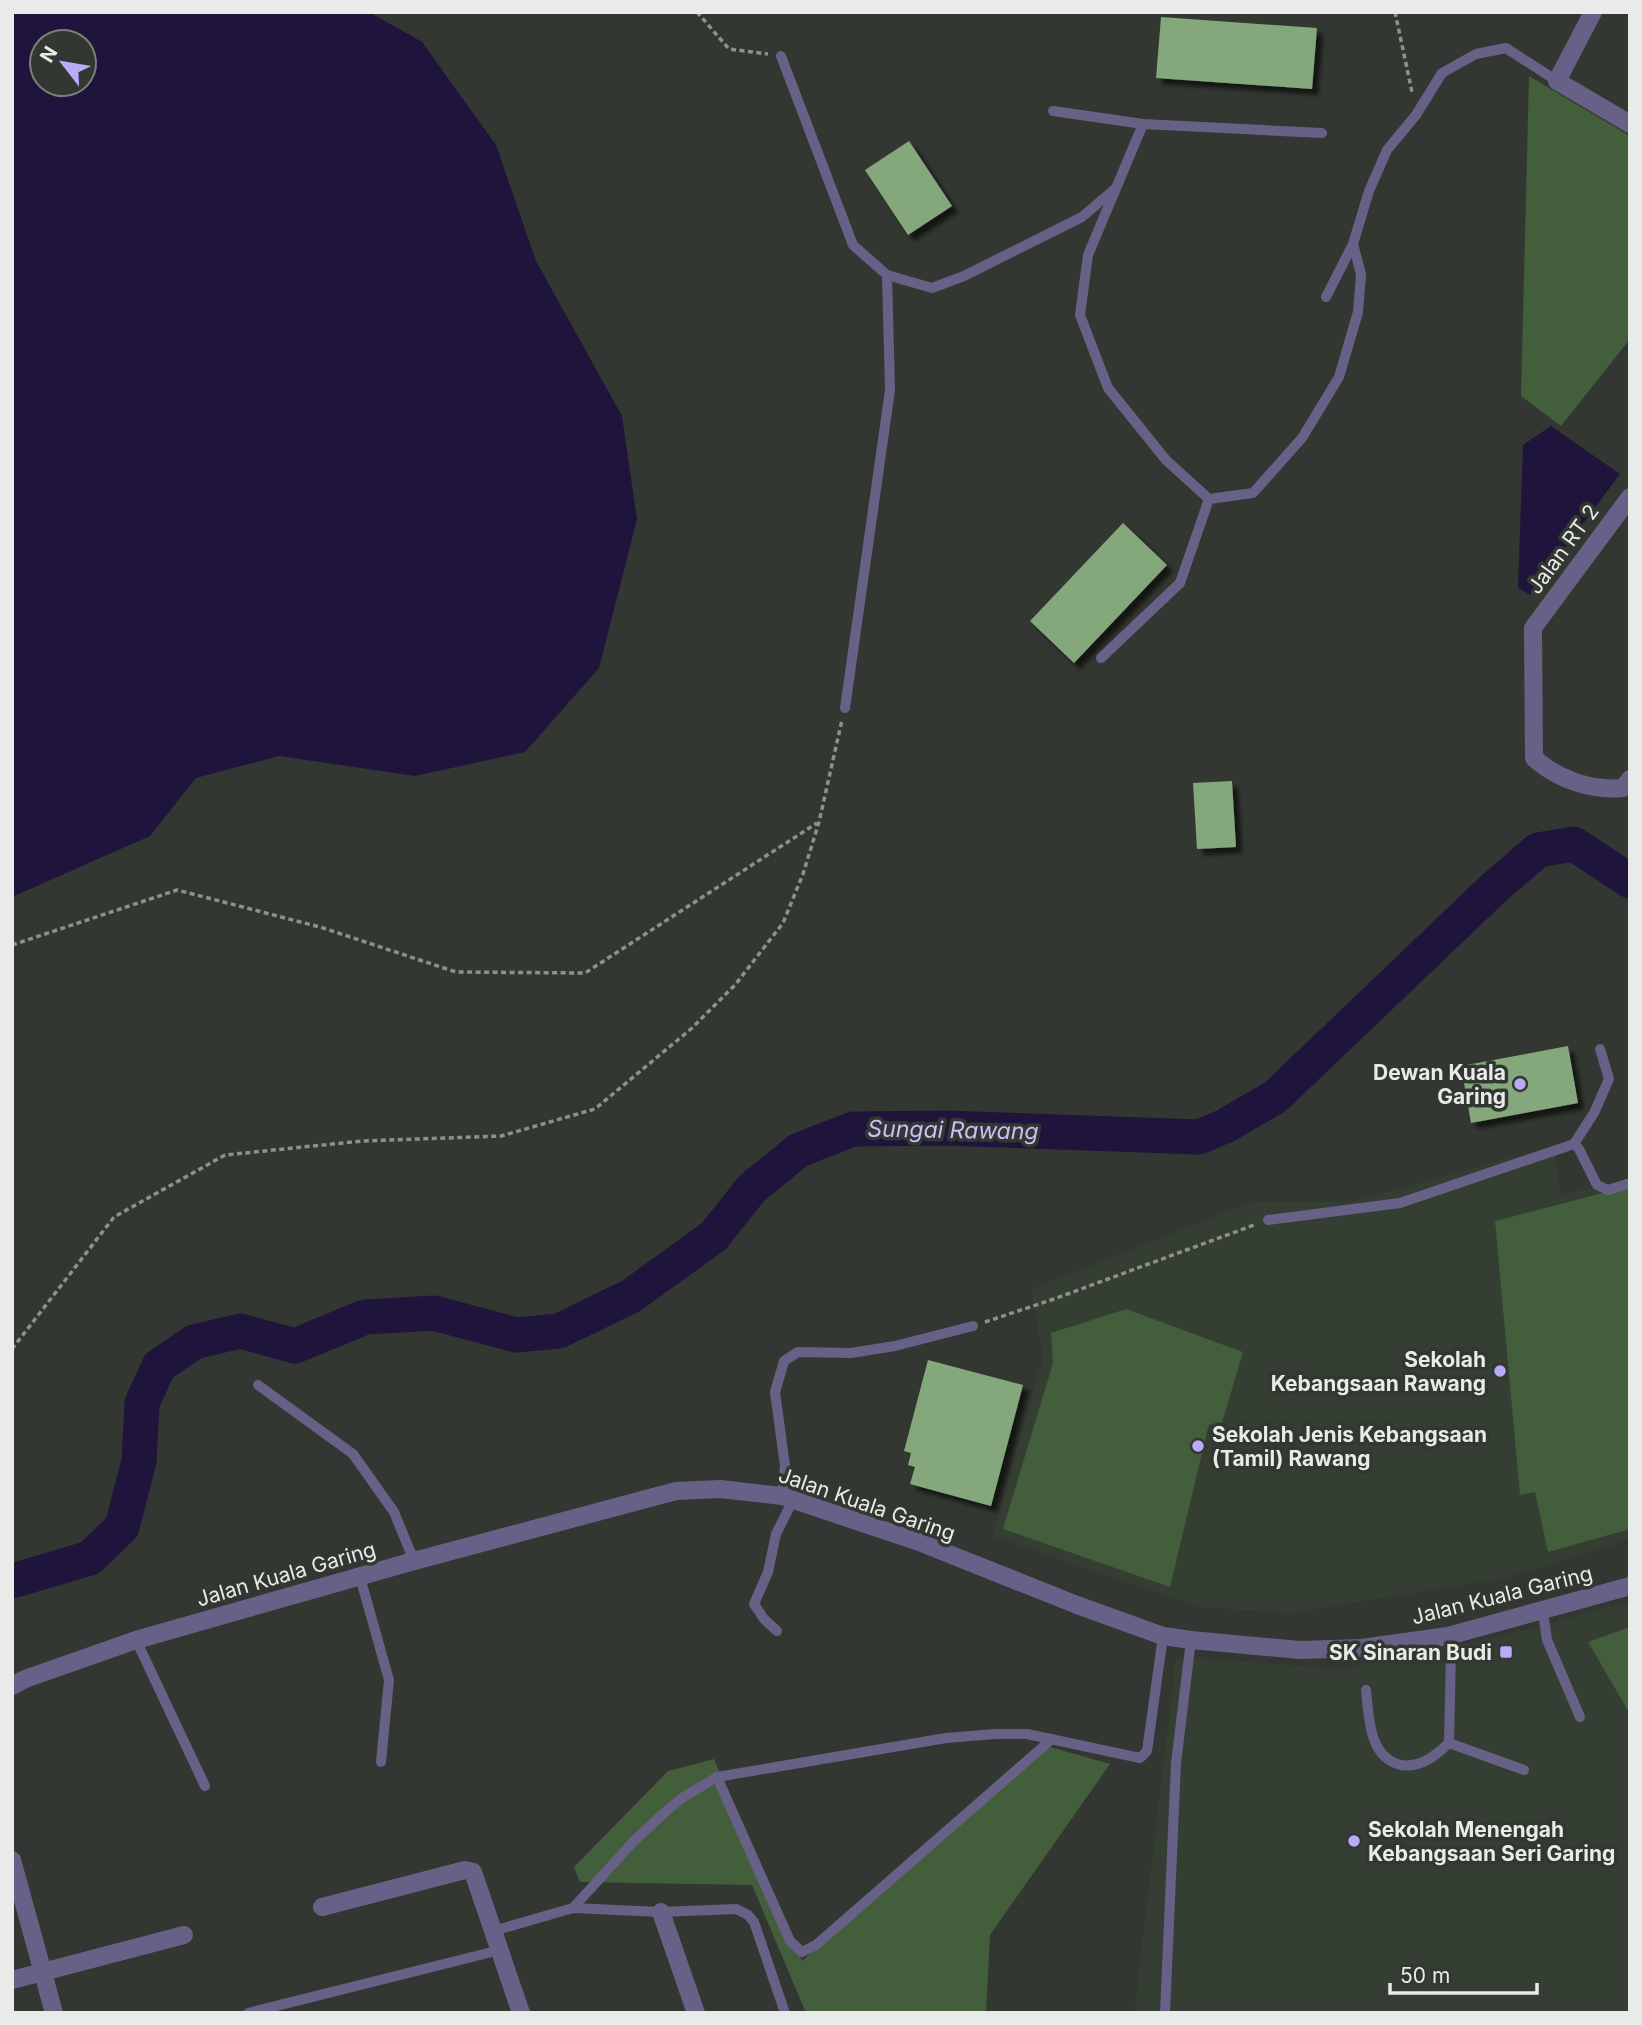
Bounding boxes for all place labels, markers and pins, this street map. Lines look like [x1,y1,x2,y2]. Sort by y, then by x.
place label: Dewan Kuala Garing [1373,1060,1506,1109]
marker: Dewan Kuala Garing [1512,1076,1528,1092]
place label: Sekolah Kebangsaan Rawang [1271,1347,1486,1396]
marker: Sekolah Kebangsaan Rawang [1492,1363,1508,1379]
place label: Sekolah Jenis Kebangsaan (Tamil) Rawang [1212,1422,1487,1471]
marker: Sekolah Jenis Kebangsaan (Tamil) Rawang [1190,1438,1206,1454]
place label: SK Sinaran Budi [1329,1640,1492,1665]
marker: SK Sinaran Budi [1498,1644,1514,1660]
place label: Sekolah Menengah Kebangsaan Seri Garing [1368,1817,1615,1866]
marker: Sekolah Menengah Kebangsaan Seri Garing [1346,1833,1362,1849]

